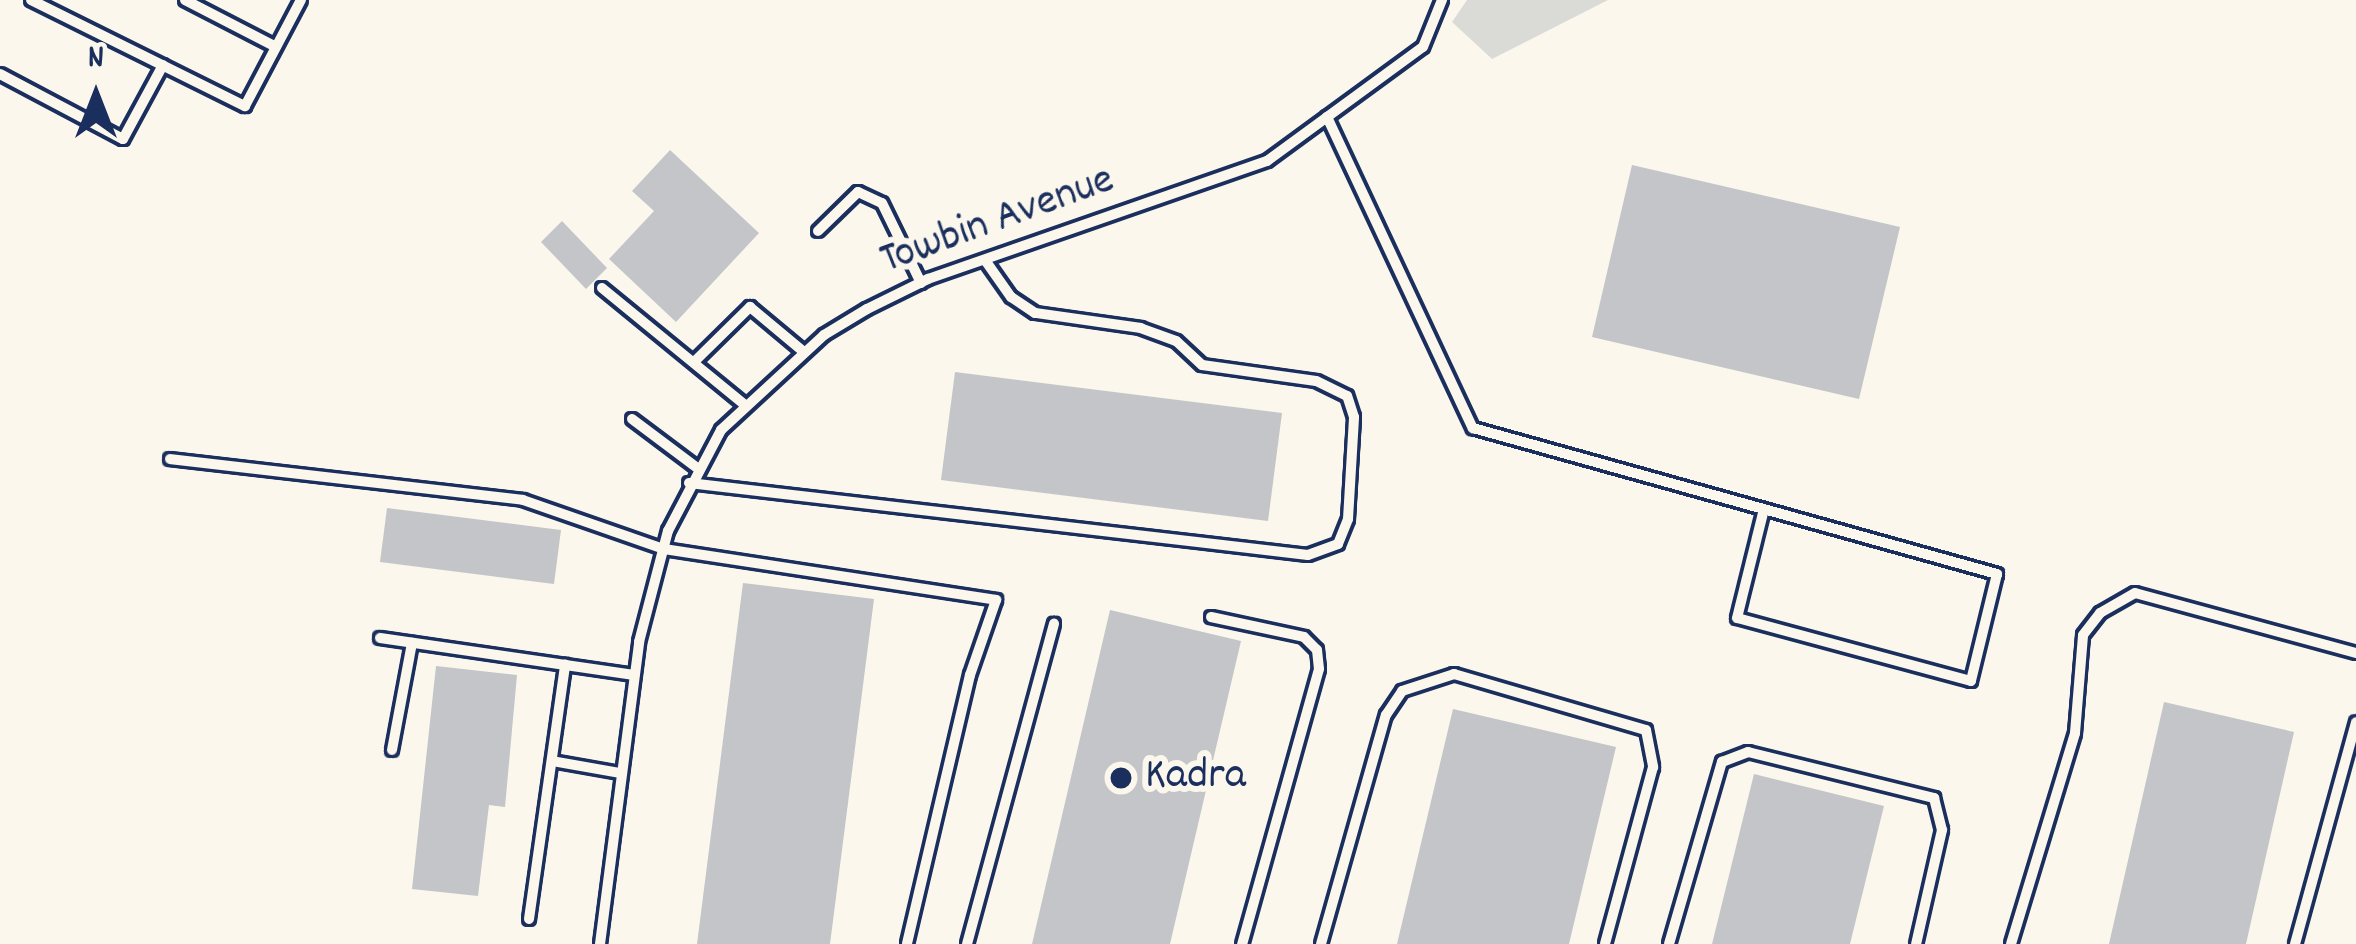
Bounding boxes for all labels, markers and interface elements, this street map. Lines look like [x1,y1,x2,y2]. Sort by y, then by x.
north arrow [36,36,156,156]
text: N [88,36,104,83]
street label: Towbin Avenue [874,155,1122,289]
place label: Kadra [1145,751,1246,805]
marker: Kadra [1108,765,1134,791]

